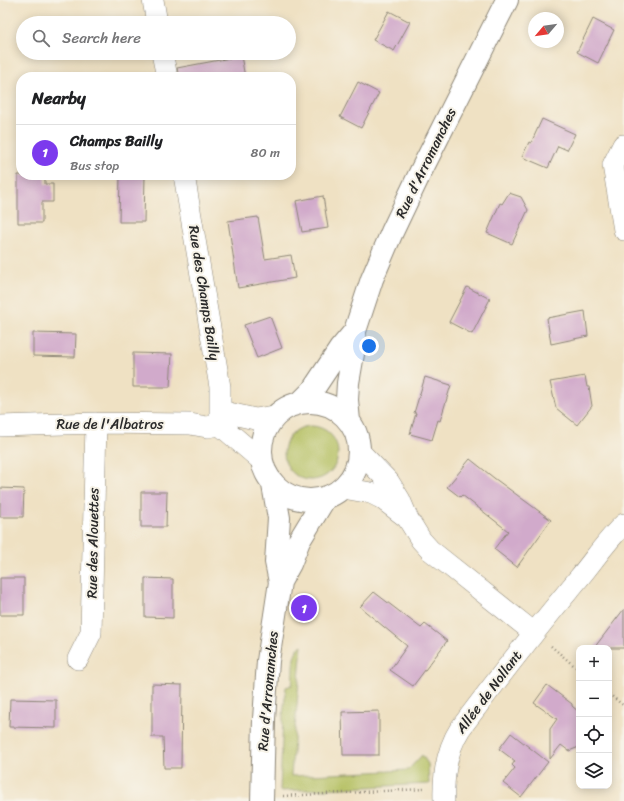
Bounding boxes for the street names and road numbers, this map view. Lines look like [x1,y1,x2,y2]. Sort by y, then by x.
street label: Rue d'Arromanches [388,103,464,222]
street label: Rue des Champs Bailly [181,224,227,363]
street label: Rue de l'Albatros [56,412,164,437]
street label: Rue des Alouettes [80,487,106,599]
street label: Rue d'Arromanches [250,630,286,752]
street label: Allée de Nollant [449,645,529,740]

